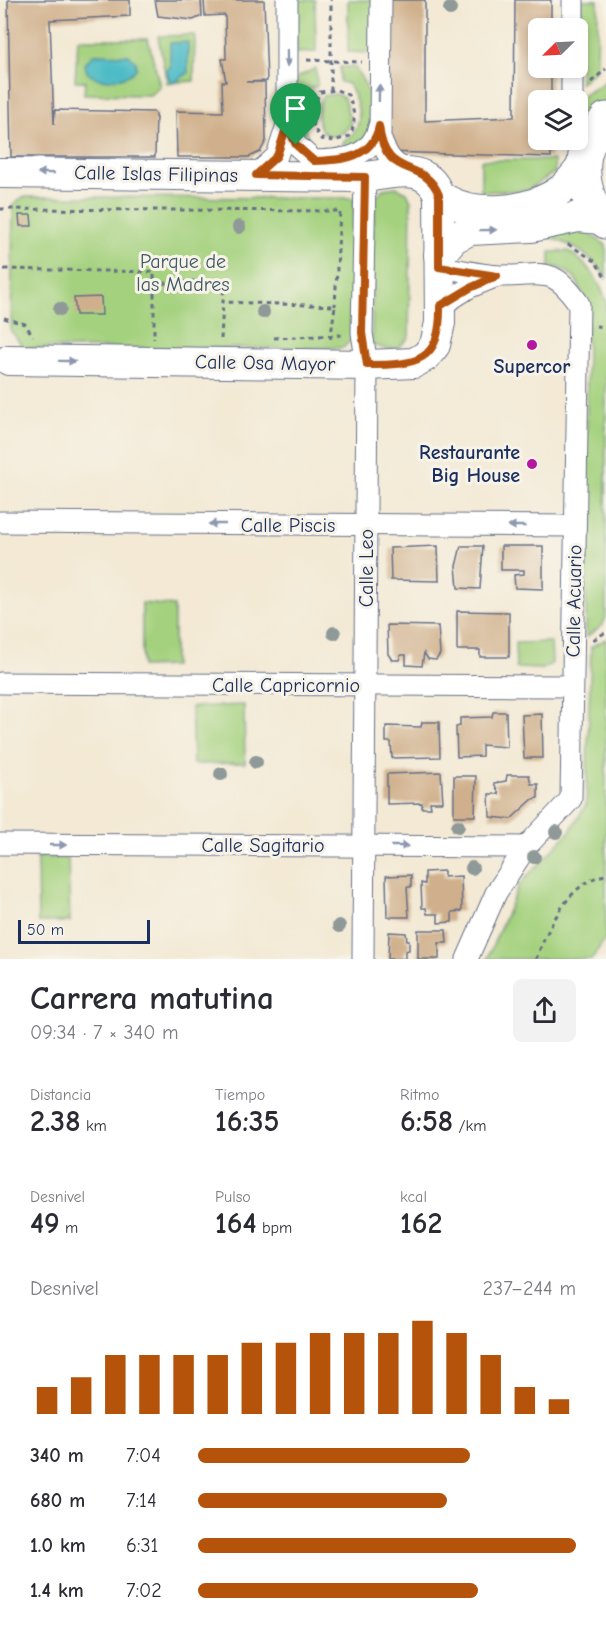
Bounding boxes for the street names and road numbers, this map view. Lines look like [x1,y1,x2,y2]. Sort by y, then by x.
street label: Calle Islas Filipinas [74,161,238,187]
street label: Calle Osa Mayor [195,350,335,376]
street label: Calle Piscis [241,514,335,537]
street label: Calle Leo [355,529,378,607]
street label: Calle Acuario [562,544,586,658]
street label: Calle Capricornio [212,674,360,697]
street label: Calle Sagitario [201,834,325,857]

